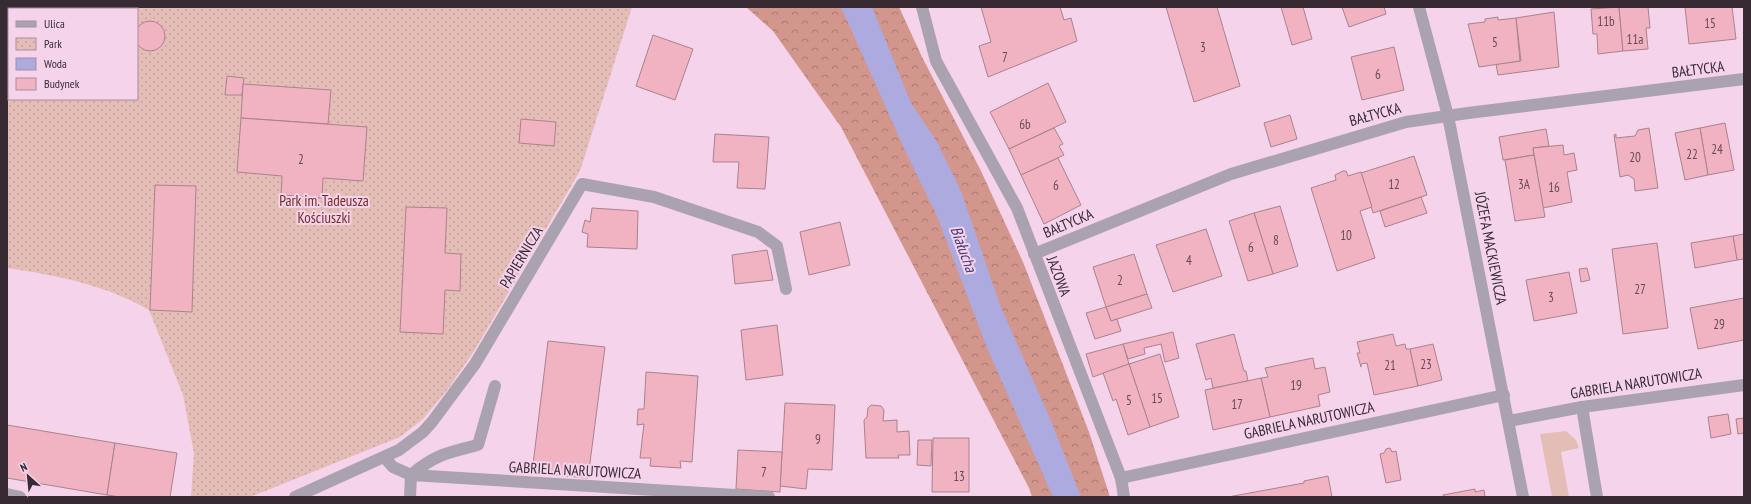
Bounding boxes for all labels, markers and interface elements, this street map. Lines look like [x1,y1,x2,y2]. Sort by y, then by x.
legend [8,8,138,100]
house number: 11b [1597,13,1615,30]
house number: 15 [1704,15,1716,32]
text: Ulica [44,16,65,31]
house number: 11a [1627,31,1643,48]
house number: 5 [1492,34,1498,51]
text: Park [44,36,62,51]
house number: 3 [1200,39,1206,56]
house number: 7 [1002,49,1008,66]
text: Woda [44,56,67,71]
street label: BAŁTYCKA [1671,56,1726,82]
house number: 6 [1375,66,1381,83]
text: Budynek [44,76,80,91]
street label: BAŁTYCKA [1347,98,1404,130]
house number: 6b [1019,116,1031,133]
house number: 24 [1711,141,1723,158]
house number: 22 [1686,146,1698,163]
house number: 20 [1629,149,1641,166]
house number: 2 [298,151,304,168]
house number: 12 [1388,176,1400,193]
house number: 3A [1518,176,1531,193]
house number: 6 [1053,177,1059,194]
house number: 16 [1548,179,1560,196]
street label: JÓZEFA MACKIEWICZA [1471,189,1511,307]
park label: Park im. Tadeusza Kościuszki [279,191,369,227]
street label: BAŁTYCKA [1040,204,1097,242]
street label: PAPIERNICZA [495,222,547,291]
water label: Białucha [947,223,982,276]
house number: 10 [1340,227,1352,244]
house number: 8 [1273,232,1279,249]
house number: 6 [1248,239,1254,256]
street label: JAZOWA [1042,252,1076,300]
house number: 4 [1186,252,1192,269]
house number: 2 [1117,272,1123,289]
house number: 27 [1634,281,1646,298]
house number: 3 [1548,289,1554,306]
house number: 29 [1713,316,1725,333]
house number: 23 [1420,356,1432,373]
house number: 21 [1384,357,1396,374]
street label: GABRIELA NARUTOWICZA [1569,363,1704,403]
house number: 19 [1290,377,1302,394]
house number: 15 [1151,390,1163,407]
house number: 5 [1126,392,1132,409]
house number: 17 [1231,396,1243,413]
street label: GABRIELA NARUTOWICZA [1242,397,1377,443]
house number: 9 [815,431,821,448]
north arrow [8,456,48,496]
street label: GABRIELA NARUTOWICZA [508,457,643,483]
text: N [18,459,29,475]
house number: 7 [761,464,767,481]
house number: 13 [953,468,965,485]

